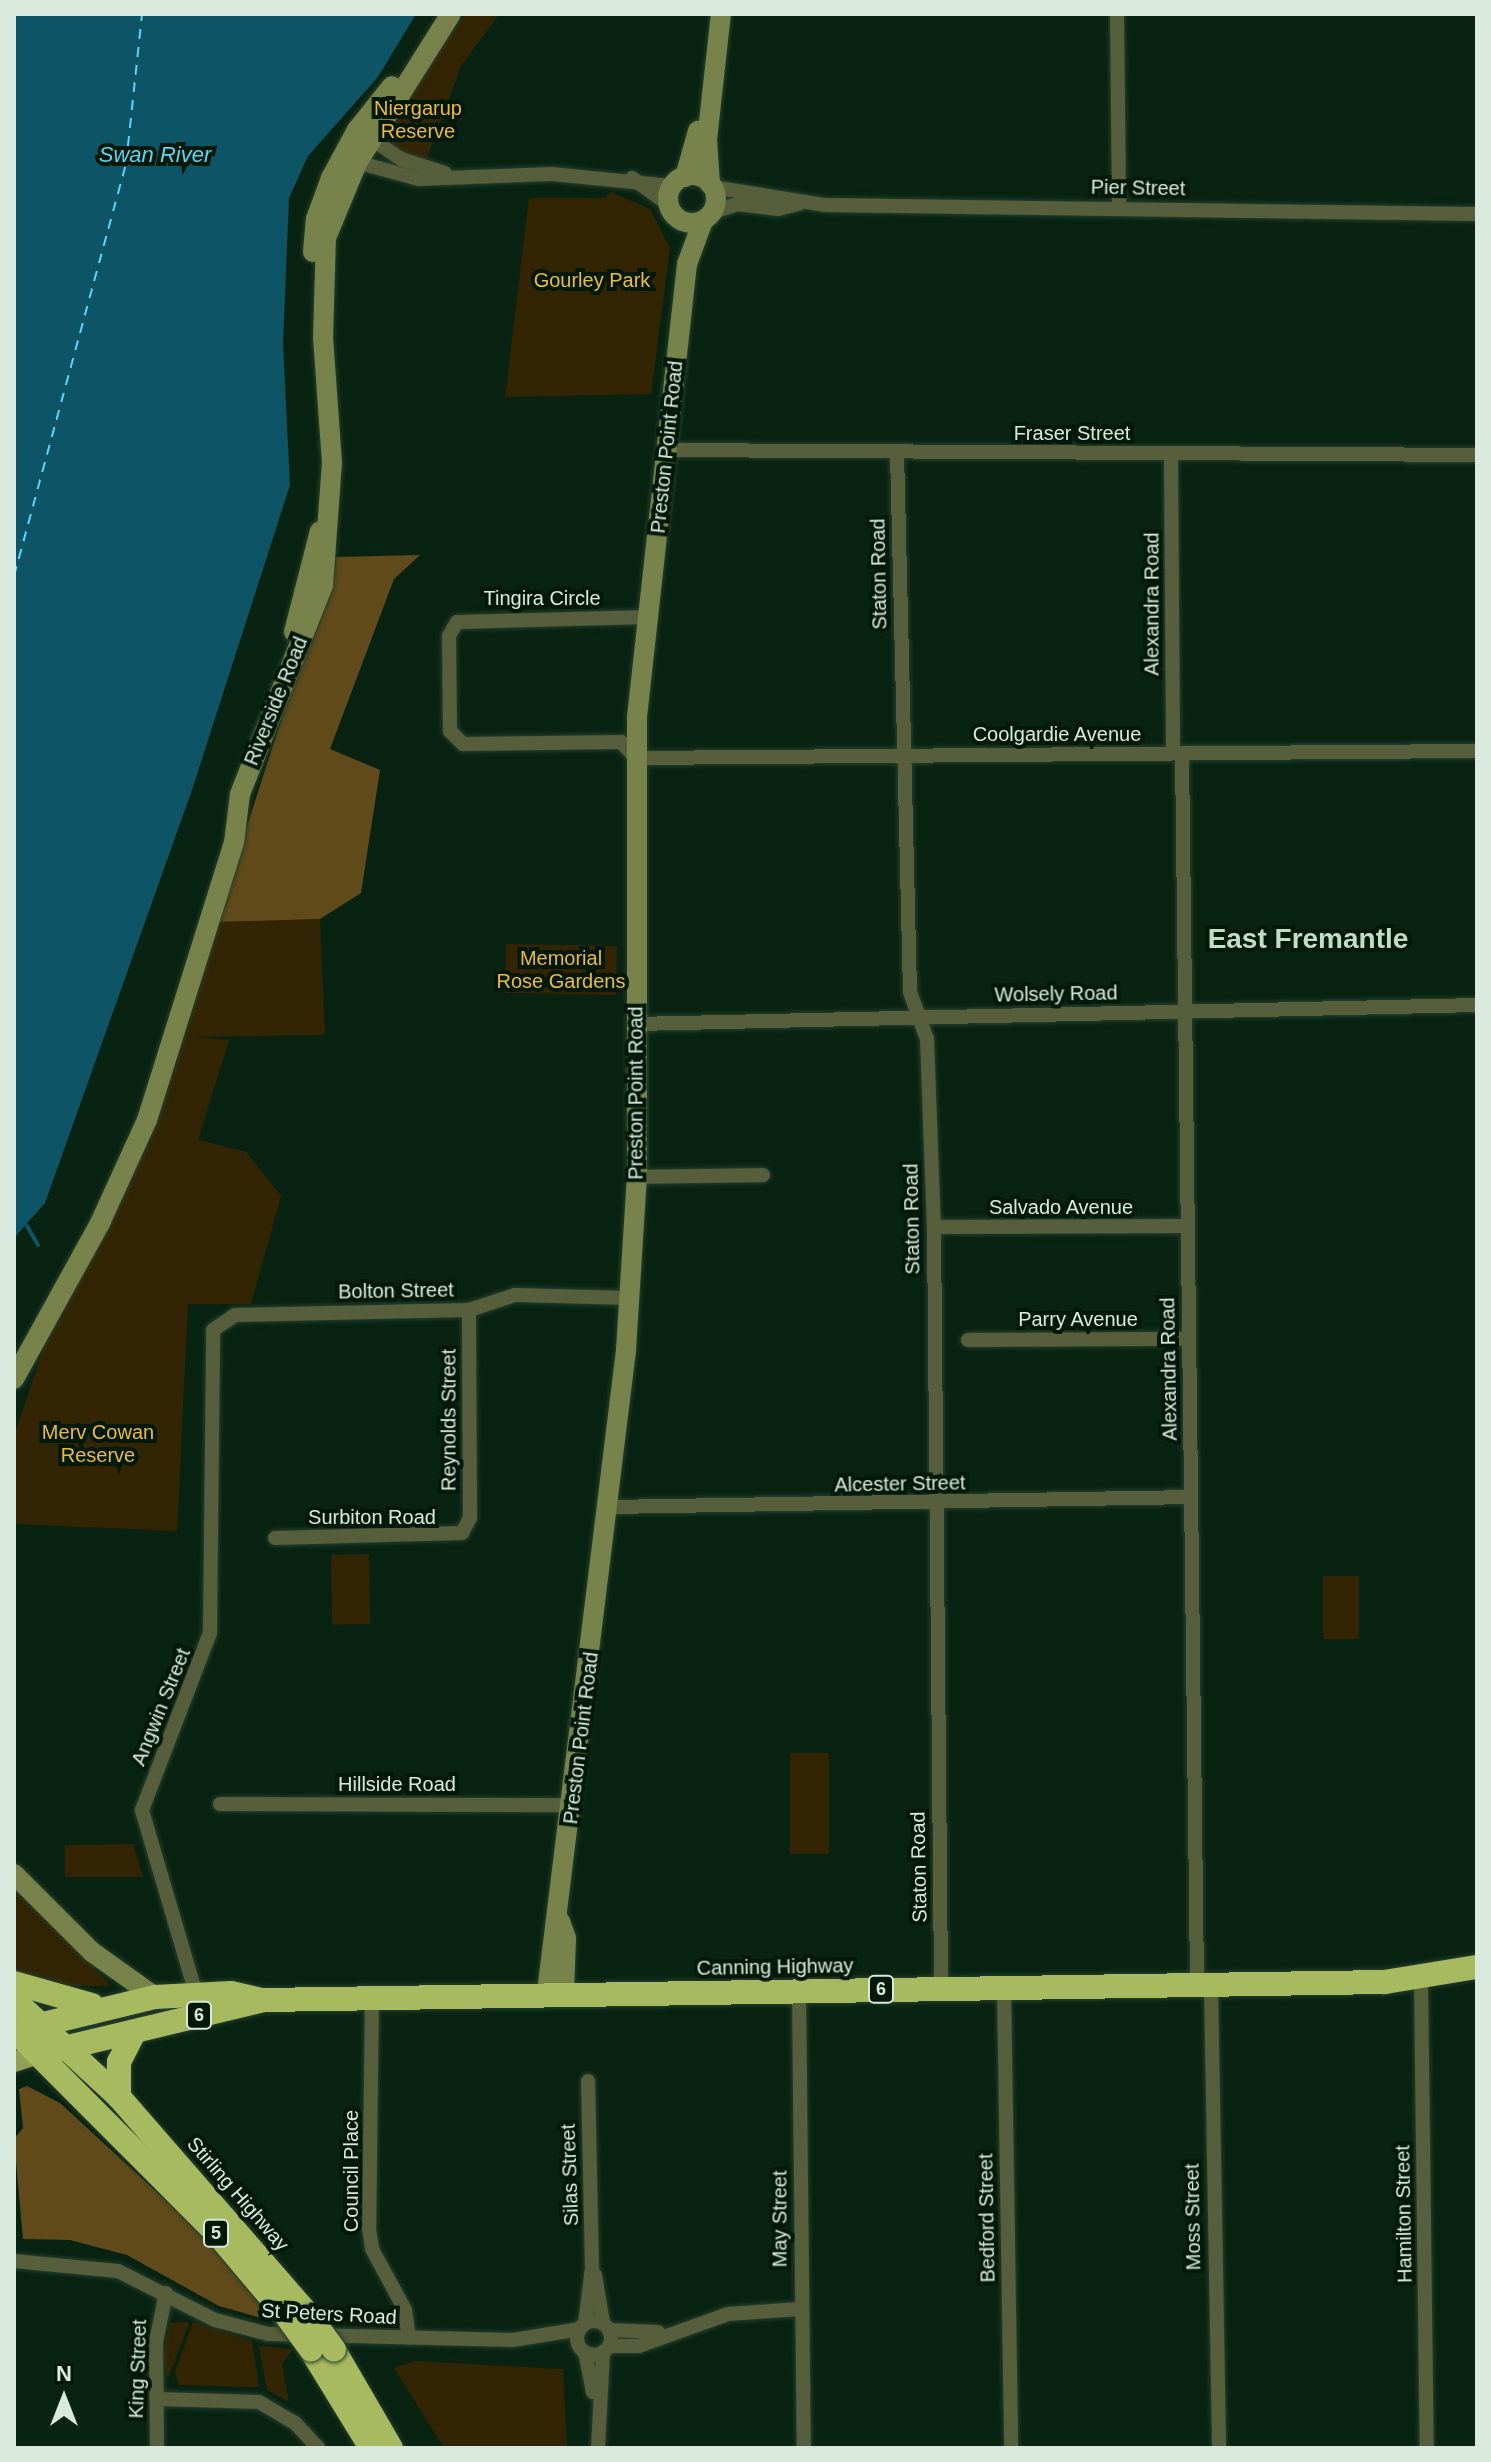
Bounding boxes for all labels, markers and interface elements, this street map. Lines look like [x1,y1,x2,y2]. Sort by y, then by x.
park label: Niergarup Reserve [374,97,462,144]
water label: Swan River [99,142,211,168]
street label: Pier Street [1091,175,1185,201]
park label: Gourley Park [534,268,650,292]
street label: Preston Point Road [646,360,688,534]
street label: Fraser Street [1014,421,1130,445]
street label: Staton Road [866,518,892,630]
street label: Alexandra Road [1140,532,1164,676]
street label: Tingira Circle [483,586,601,610]
street label: Riverside Road [239,633,313,769]
street label: Coolgardie Avenue [972,722,1142,746]
district label: East Fremantle [1208,922,1408,956]
park label: Memorial Rose Gardens [497,947,625,994]
street label: Wolsely Road [994,981,1118,1007]
street label: Preston Point Road [624,1006,648,1180]
street label: Staton Road [899,1163,925,1275]
street label: Salvado Avenue [988,1195,1134,1219]
street label: Bolton Street [338,1278,454,1304]
street label: Alexandra Road [1156,1297,1182,1441]
street label: Parry Avenue [1018,1307,1138,1331]
street label: Reynolds Street [437,1349,461,1491]
park label: Merv Cowan Reserve [42,1421,154,1468]
street label: Alcester Street [834,1471,966,1497]
street label: Surbiton Road [308,1505,436,1529]
street label: Angwin Street [127,1645,195,1769]
street label: Preston Point Road [559,1650,603,1826]
street label: Hillside Road [338,1772,456,1796]
street label: Staton Road [906,1811,932,1923]
street label: Canning Highway [696,1954,854,1980]
road number: 6 [867,1975,895,2003]
road number: 6 [185,2001,213,2029]
street label: Council Place [339,2110,363,2232]
street label: Silas Street [556,2123,584,2227]
street label: Stirling Highway [182,2132,294,2256]
street label: Hamilton Street [1391,2145,1417,2283]
street label: Bedford Street [974,2153,1000,2283]
street label: Moss Street [1180,2163,1206,2271]
street label: May Street [768,2171,792,2267]
road number: 5 [202,2219,230,2247]
street label: St Peters Road [261,2298,397,2330]
street label: King Street [124,2319,152,2419]
north arrow [24,2358,104,2438]
text: N [56,2361,72,2386]

